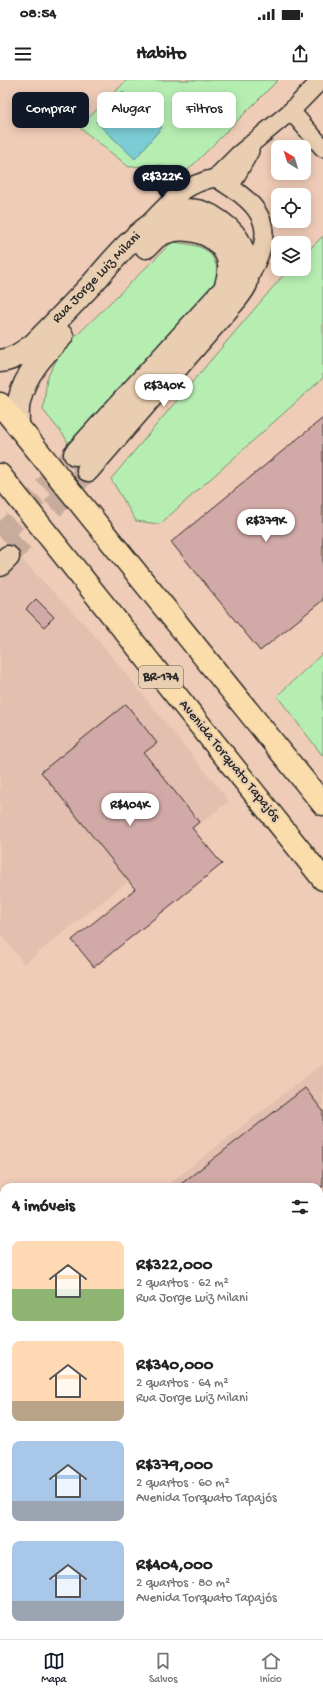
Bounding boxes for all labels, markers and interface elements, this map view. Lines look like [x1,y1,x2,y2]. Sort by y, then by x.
text: 08:54 [20,5,56,23]
icon: menu [12,43,34,65]
icon: share [289,43,311,65]
text: Habito [136,44,187,65]
chip: Comprar [12,92,89,128]
chip: Alugar [97,92,164,128]
chip: Filtros [172,92,236,128]
north arrow [271,140,311,180]
map controls [271,140,311,276]
pin: R$322K [129,165,195,199]
text: R$322K [142,170,182,185]
button: locate [271,188,311,228]
street label: Rua Jorge Luiz Milani [49,229,145,327]
button: layers [271,236,311,276]
pin: R$340K [131,374,197,408]
text: R$340K [144,379,184,394]
pin: R$379K [233,509,299,543]
text: R$379K [246,514,286,529]
road number: BR-174 [139,666,183,688]
street label: Avenida Torquato Tapajós [175,697,284,826]
pin: R$404K [97,793,163,827]
text: R$404K [110,798,150,813]
icon: filters [289,1196,311,1218]
text: 4 imóveis [12,1197,75,1217]
text: R$322,000 [136,1256,212,1276]
icon: home [44,1257,92,1305]
text: 2 quartos · 62 m² [136,1276,229,1291]
text: Rua Jorge Luiz Milani [136,1291,248,1306]
text: R$340,000 [136,1356,213,1376]
icon: home [44,1357,92,1405]
text: 2 quartos · 64 m² [136,1376,228,1391]
text: Rua Jorge Luiz Milani [136,1391,248,1406]
text: R$379,000 [136,1456,213,1476]
icon: home [44,1457,92,1505]
text: 2 quartos · 60 m² [136,1476,230,1491]
text: Avenida Torquato Tapajós [136,1491,277,1506]
text: R$404,000 [136,1556,213,1576]
icon: home [44,1557,92,1605]
text: 2 quartos · 80 m² [136,1576,230,1591]
text: Avenida Torquato Tapajós [136,1591,277,1606]
tab: Mapa [41,1650,66,1686]
tab: Salvos [149,1650,177,1686]
tab: Início [260,1650,282,1686]

